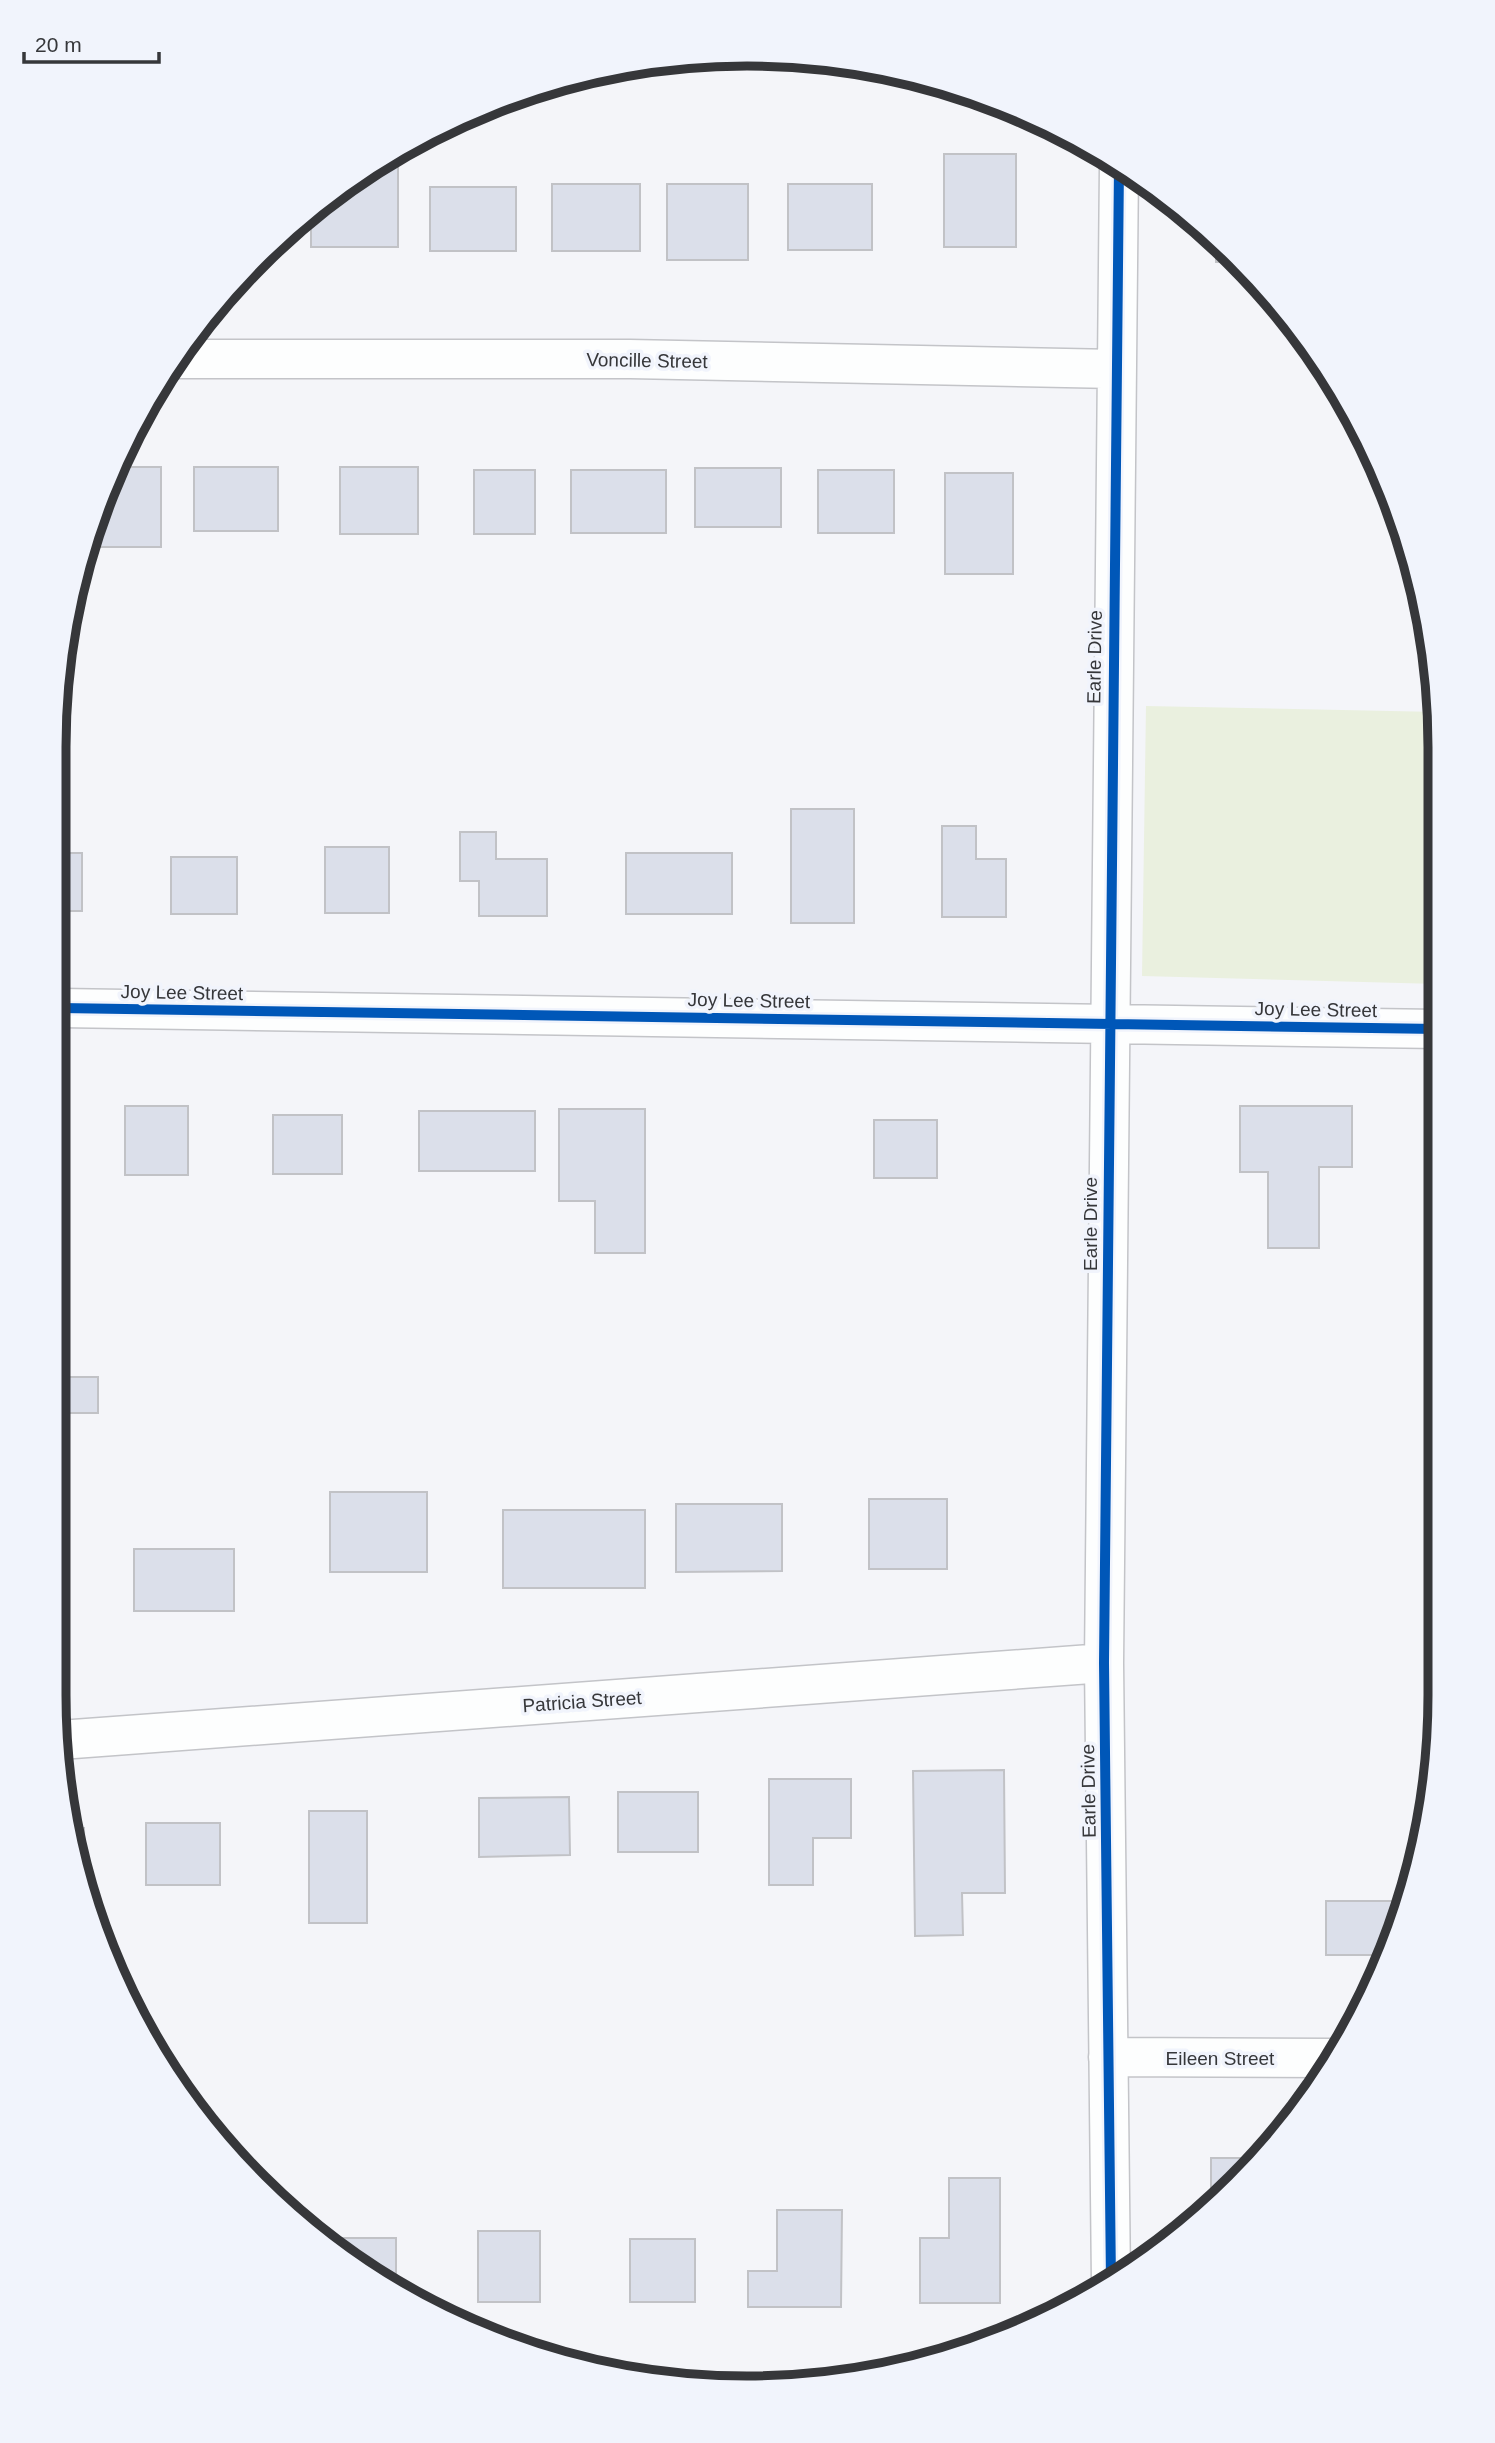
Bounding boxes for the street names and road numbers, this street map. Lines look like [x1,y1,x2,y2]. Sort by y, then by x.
street label: Voncille Street [586,349,709,372]
street label: Earle Drive [1083,610,1106,704]
street label: Joy Lee Street [121,981,244,1004]
street label: Joy Lee Street [688,989,811,1012]
street label: Joy Lee Street [1255,998,1378,1021]
street label: Earle Drive [1080,1177,1101,1271]
street label: Patricia Street [522,1687,643,1716]
street label: Earle Drive [1077,1744,1100,1838]
street label: Eileen Street [1166,2048,1275,2069]

